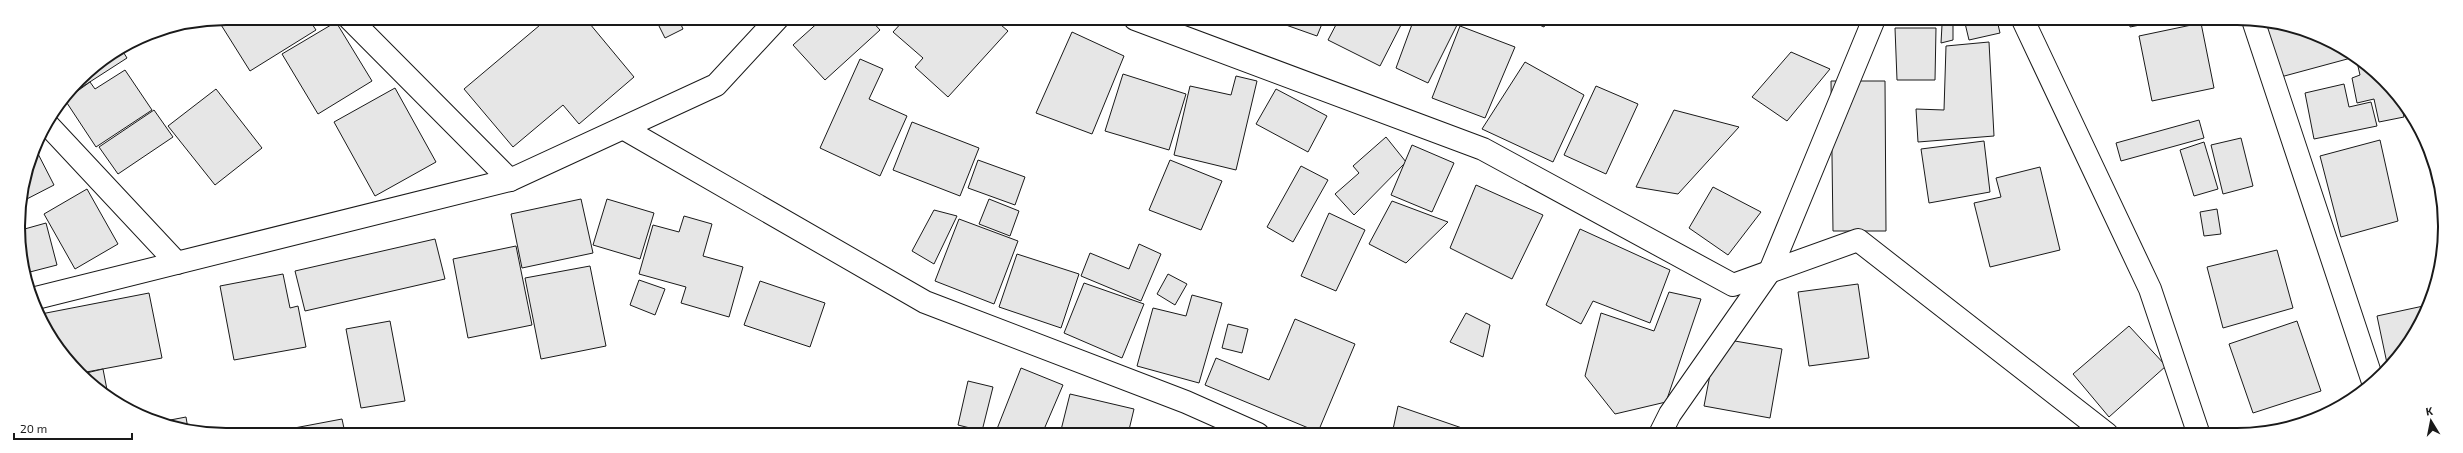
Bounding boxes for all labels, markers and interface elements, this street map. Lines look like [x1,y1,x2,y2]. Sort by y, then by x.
north arrow [2411,401,2451,441]
text: K [2425,404,2434,418]
scale bar [14,415,132,441]
text: 20 m [20,421,47,435]

